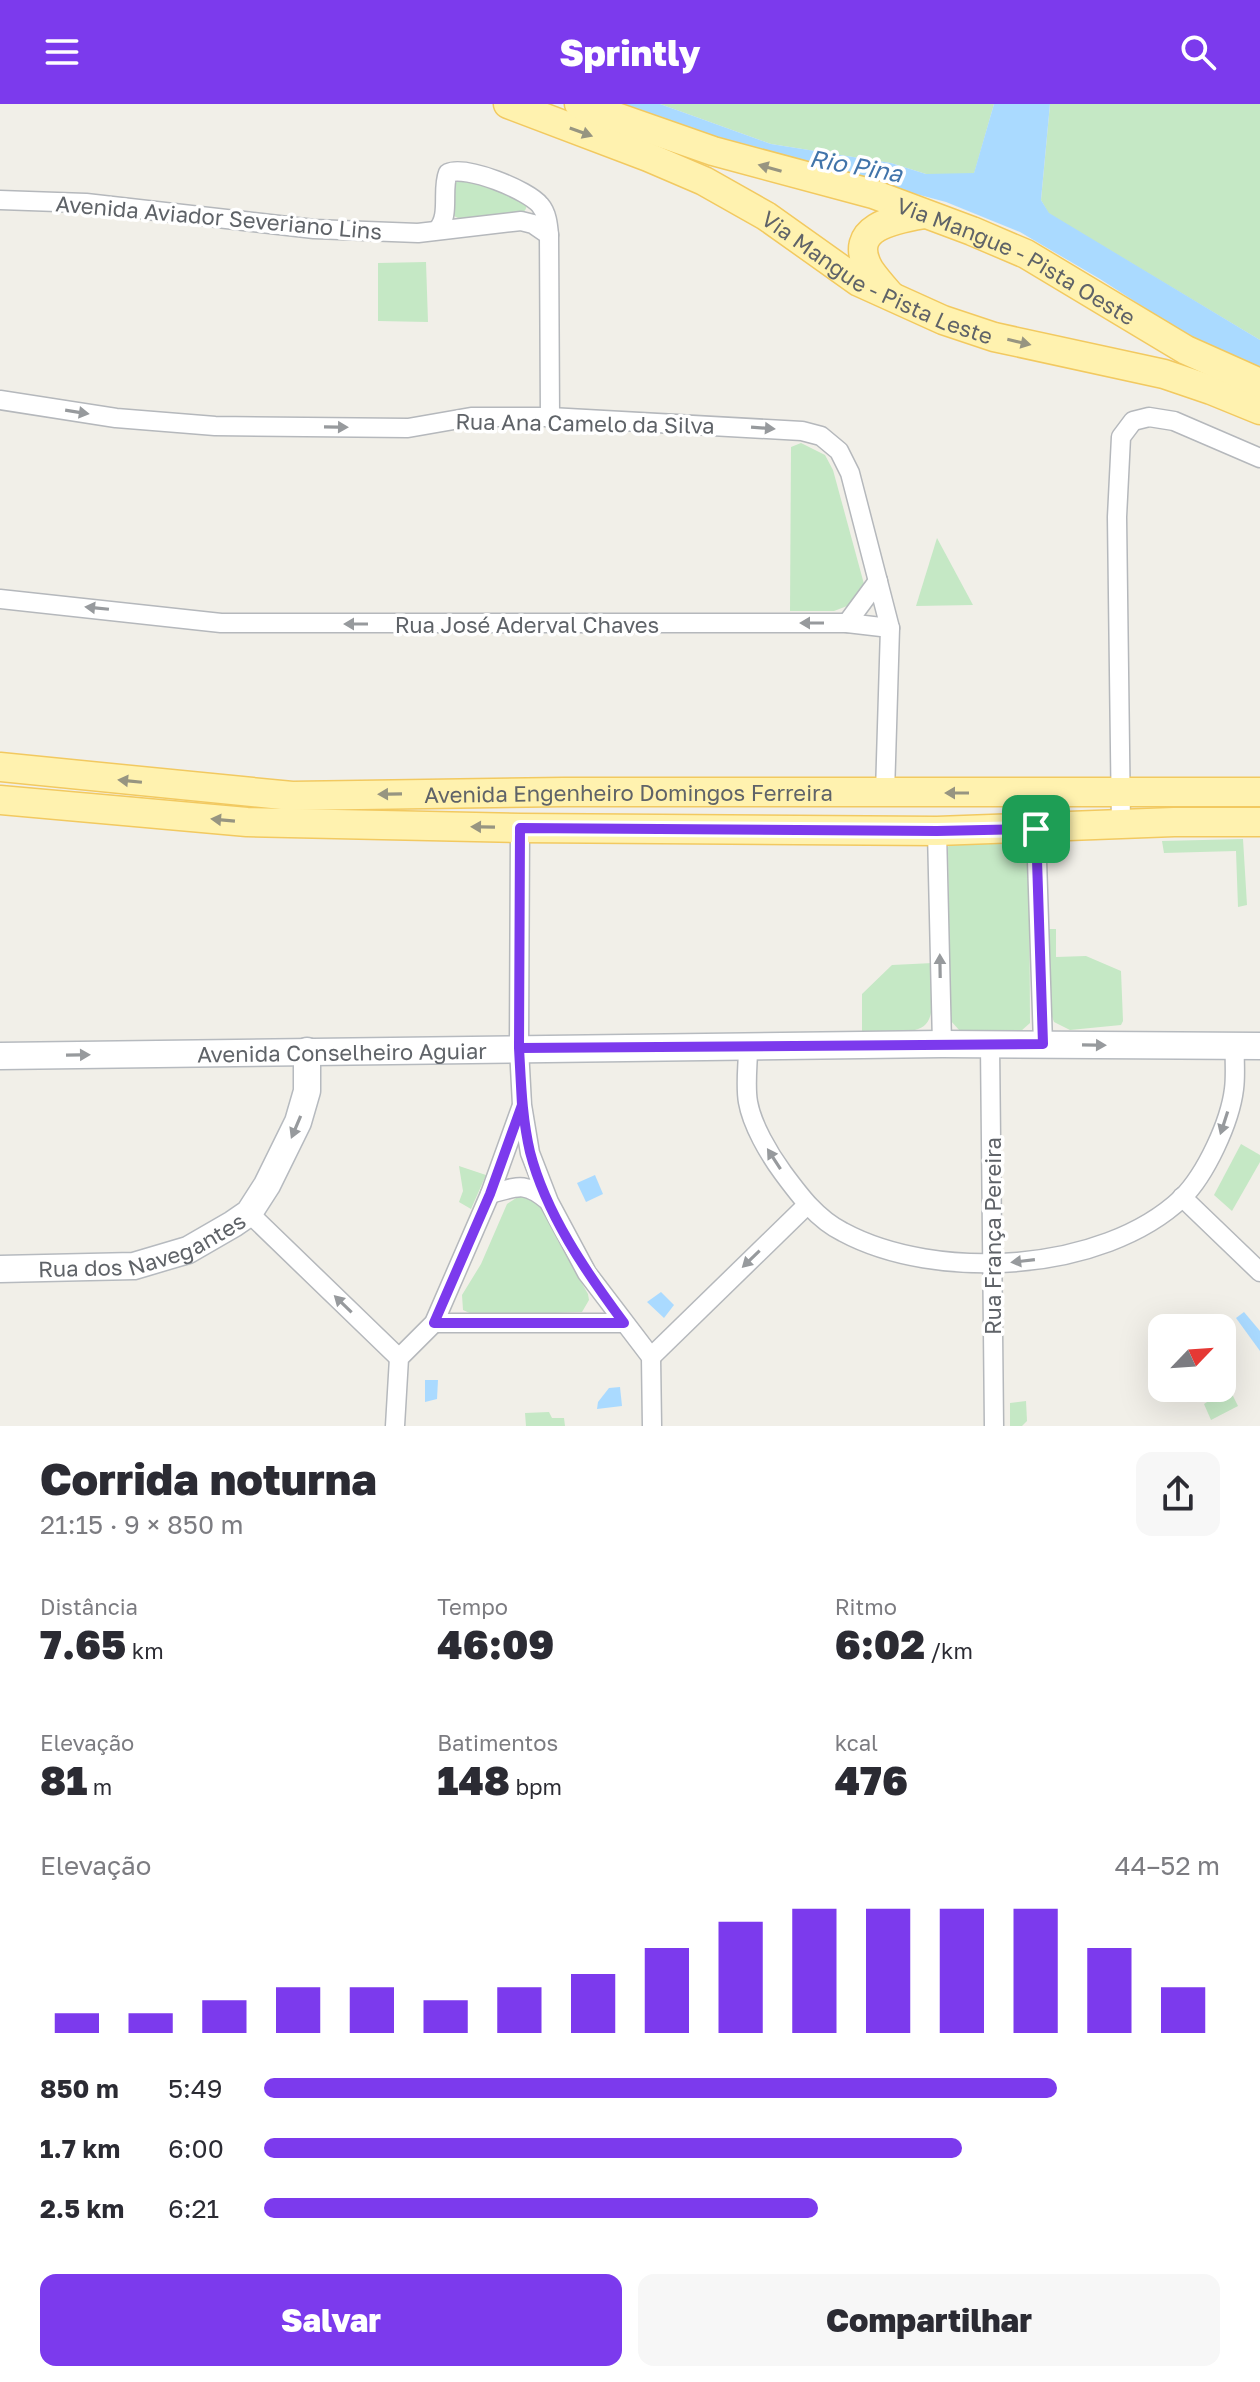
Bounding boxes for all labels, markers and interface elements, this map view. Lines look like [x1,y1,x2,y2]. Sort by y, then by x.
icon: menu [40,30,84,74]
icon: search [1176,30,1220,74]
text: Sprintly [559,31,701,74]
one-way arrow [569,126,593,139]
water label: Rio Pina [807,143,906,188]
one-way arrow [757,161,782,173]
street label: Avenida Aviador Severiano Lins [55,189,383,245]
street label: Via Mangue - Pista Oeste [893,191,1141,330]
street label: Via Mangue - Pista Leste [757,204,996,349]
one-way arrow [1006,336,1031,349]
one-way arrow [65,406,90,419]
street label: Rua Ana Camelo da Silva [455,407,715,439]
one-way arrow [324,421,349,434]
one-way arrow [751,422,776,435]
one-way arrow [84,601,109,614]
street label: Rua José Aderval Chaves [395,611,659,638]
one-way arrow [799,617,824,629]
one-way arrow [343,618,368,630]
one-way arrow [117,774,142,787]
street label: Avenida Engenheiro Domingos Ferreira [424,778,833,808]
one-way arrow [944,787,969,799]
one-way arrow [377,788,402,801]
pin [1002,795,1070,863]
icon: arrive [1014,807,1058,851]
one-way arrow [210,813,235,826]
one-way arrow [470,821,495,834]
one-way arrow [934,953,946,978]
street label: Avenida Conselheiro Aguiar [197,1036,487,1067]
one-way arrow [1082,1039,1107,1051]
one-way arrow [66,1049,91,1061]
one-way arrow [1217,1111,1230,1135]
one-way arrow [289,1115,302,1139]
street label: Rua França Pereira [979,1137,1006,1335]
one-way arrow [767,1148,781,1170]
street label: Rua dos Navegantes [38,1206,250,1282]
one-way arrow [742,1249,761,1268]
one-way arrow [1010,1255,1035,1268]
one-way arrow [334,1295,353,1313]
north arrow [1148,1314,1236,1402]
map controls [1148,1314,1236,1402]
text: Corrida noturna [40,1452,377,1505]
button: share [1136,1452,1220,1536]
text: 21:15 · 9 × 850 m [40,1509,244,1540]
text: Distância [40,1593,138,1620]
text: Tempo [437,1593,508,1620]
text: Ritmo [835,1593,897,1620]
text: 7.65 [40,1620,126,1668]
text: 46:09 [437,1620,554,1668]
text: 6:02 [835,1620,925,1668]
text: km [126,1637,164,1664]
text: /km [925,1637,973,1664]
text: Elevação [40,1729,134,1756]
text: Batimentos [437,1729,558,1756]
text: kcal [835,1729,878,1756]
text: 81 [40,1756,87,1804]
text: 148 [437,1756,510,1804]
text: 476 [835,1756,908,1804]
text: m [87,1773,112,1800]
text: bpm [510,1773,562,1800]
text: Elevação [40,1850,151,1881]
text: 44–52 m [1115,1850,1220,1881]
text: 850 m [40,2073,119,2104]
text: 5:49 [168,2073,222,2104]
text: 1.7 km [40,2133,120,2164]
text: 6:00 [168,2133,224,2164]
text: 2.5 km [40,2193,124,2224]
text: 6:21 [168,2193,219,2224]
button: Salvar [40,2274,622,2366]
button: Compartilhar [638,2274,1220,2366]

